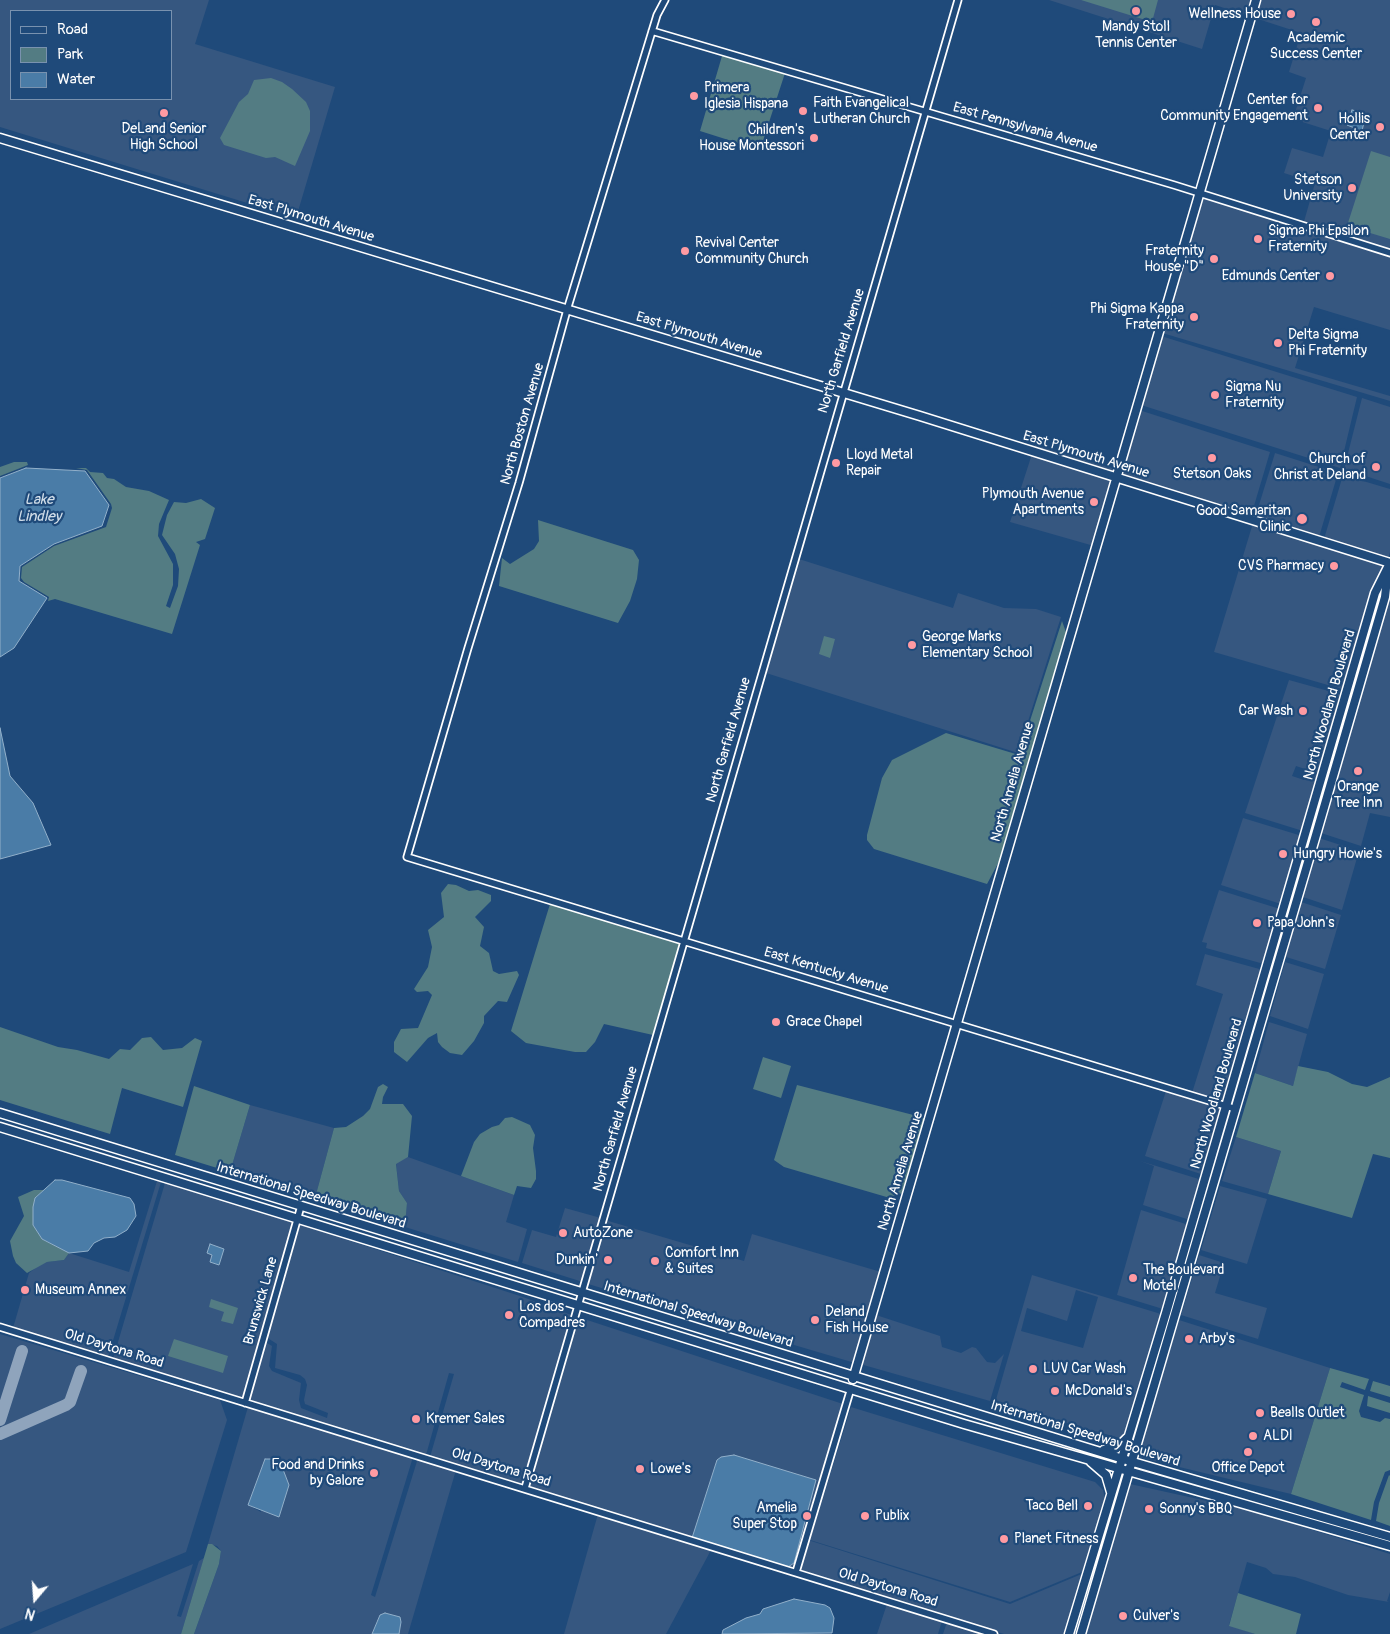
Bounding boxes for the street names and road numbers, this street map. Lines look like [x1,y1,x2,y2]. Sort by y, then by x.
street label: East Pennsylvania Avenue [951,99,1099,157]
street label: East Plymouth Avenue [246,192,376,246]
street label: North Garfield Avenue [815,287,869,415]
street label: East Plymouth Avenue [634,309,764,363]
street label: North Boston Avenue [498,361,548,487]
street label: East Plymouth Avenue [1021,428,1151,482]
street label: North Woodland Boulevard [1301,628,1359,782]
street label: North Garfield Avenue [703,676,755,804]
street label: North Amelia Avenue [988,720,1038,844]
street label: East Kentucky Avenue [762,944,890,998]
street label: North Woodland Boulevard [1188,1017,1246,1171]
street label: North Garfield Avenue [590,1065,642,1193]
street label: North Amelia Avenue [875,1109,927,1233]
street label: International Speedway Boulevard [214,1159,408,1233]
street label: Brunswick Lane [240,1255,282,1347]
street label: International Speedway Boulevard [601,1278,795,1352]
street label: Old Daytona Road [62,1326,166,1372]
street label: International Speedway Boulevard [988,1397,1182,1471]
street label: Old Daytona Road [449,1445,553,1491]
street label: Old Daytona Road [836,1565,940,1611]

